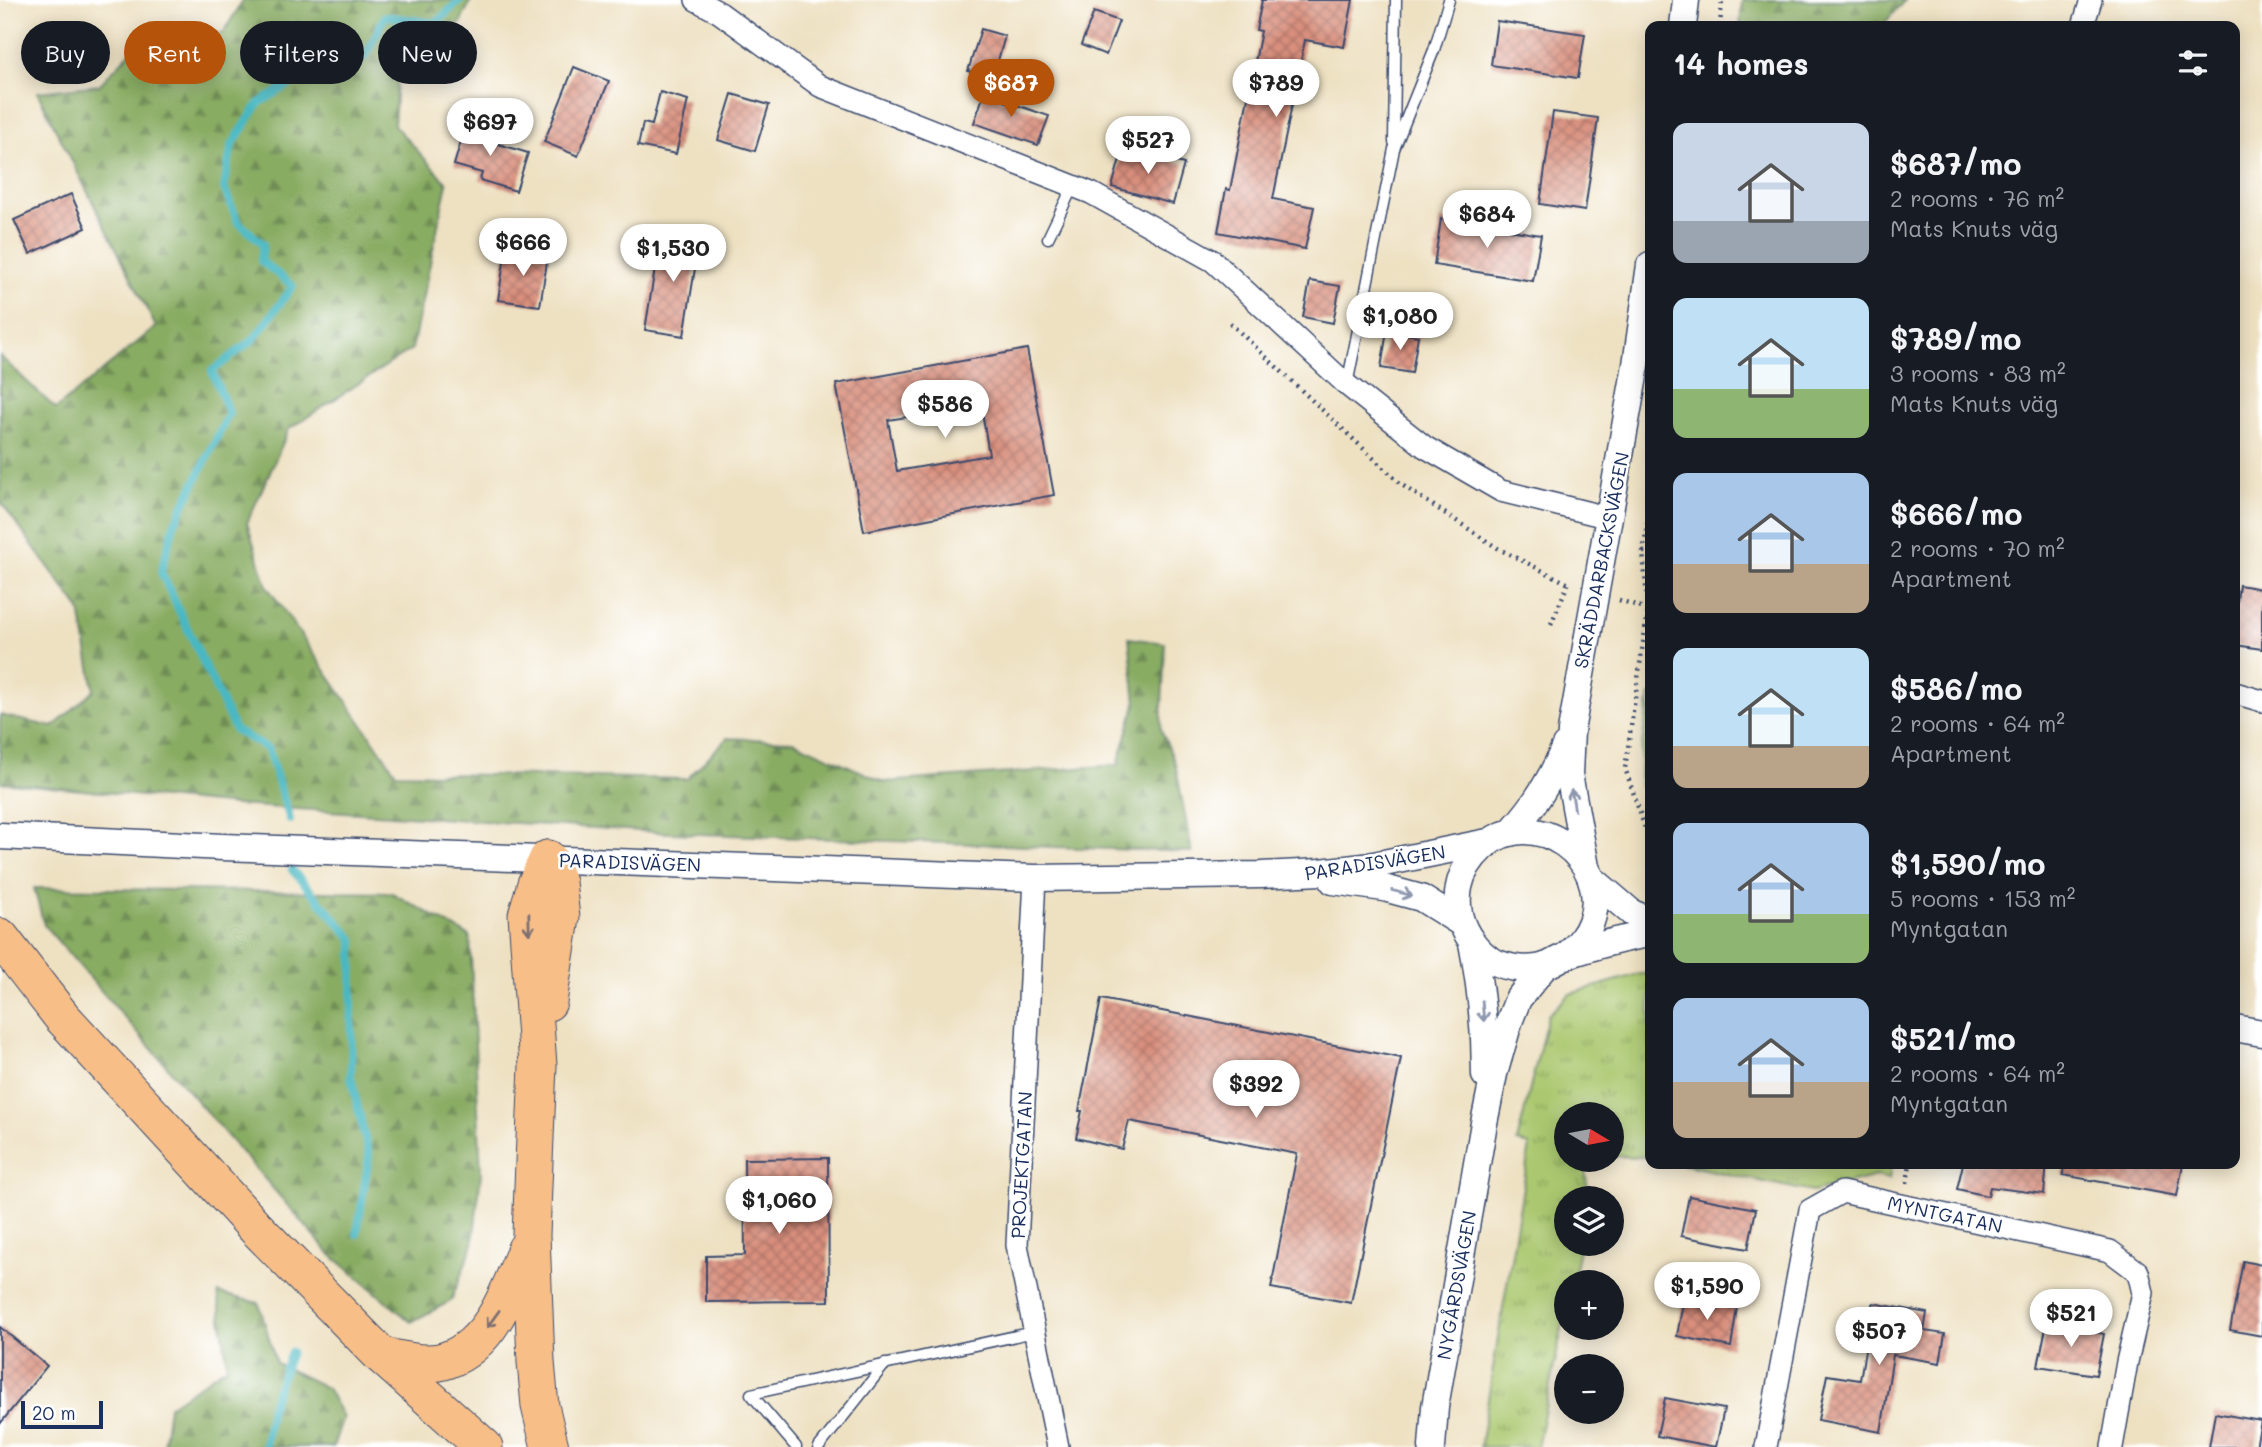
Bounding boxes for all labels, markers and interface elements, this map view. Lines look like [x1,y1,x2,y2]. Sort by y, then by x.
chip: Buy [21,21,110,84]
chip: Rent [124,21,226,84]
chip: Filters [240,21,364,84]
chip: New [378,21,477,84]
text: 14 homes [1673,43,1809,83]
icon: filters [2174,44,2212,82]
pin: $687 [970,60,1052,119]
pin: $789 [1235,60,1317,119]
text: $687 [983,67,1039,97]
text: $789 [1248,67,1304,97]
pin: $697 [449,99,531,158]
text: $697 [463,106,517,136]
pin: $527 [1107,116,1189,176]
text: $527 [1121,124,1175,154]
text: $687/mo [1890,143,2022,183]
icon: home [1729,151,1813,235]
text: 2 rooms · 76 m² [1890,183,2064,213]
pin: $684 [1446,190,1528,250]
text: $684 [1459,198,1515,228]
text: Mats Knuts väg [1890,213,2058,243]
pin: $666 [482,218,564,278]
pin: $1,530 [616,224,730,284]
text: $666 [495,226,551,256]
text: $1,530 [636,232,710,262]
pin: $1,080 [1343,292,1457,352]
text: $1,080 [1362,300,1438,330]
text: $789/mo [1890,318,2021,358]
icon: home [1729,326,1813,410]
text: 3 rooms · 83 m² [1890,358,2066,388]
pin: $586 [904,380,986,440]
text: $586 [917,388,973,418]
text: Mats Knuts väg [1890,388,2058,418]
street label: SKRÄDDARBACKSVÄGEN [1568,450,1634,670]
text: $666/mo [1890,493,2023,533]
icon: home [1729,501,1813,585]
text: 2 rooms · 70 m² [1890,533,2065,563]
text: Apartment [1890,563,2012,593]
text: $586/mo [1890,668,2022,708]
icon: home [1729,676,1813,760]
text: 2 rooms · 64 m² [1890,708,2065,738]
text: Apartment [1890,738,2012,768]
one-way arrow [1566,789,1579,812]
street label: PARADISVÄGEN [1303,839,1447,885]
text: $1,590/mo [1890,843,2045,883]
street label: PARADISVÄGEN [559,847,701,877]
icon: home [1729,851,1813,935]
text: 5 rooms · 153 m² [1890,883,2075,913]
one-way arrow [1390,887,1412,900]
one-way arrow [522,912,535,935]
text: Myntgatan [1890,913,2008,943]
one-way arrow [1477,999,1490,1021]
text: $521/mo [1890,1018,2016,1058]
icon: home [1729,1026,1813,1110]
text: 2 rooms · 64 m² [1890,1058,2065,1088]
pin: $392 [1215,1060,1297,1120]
text: $392 [1229,1068,1283,1098]
text: Myntgatan [1890,1088,2008,1118]
street label: PROJEKTGATAN [1005,1091,1037,1239]
north arrow [1554,1102,1624,1172]
map controls [1554,1102,1624,1424]
pin: $1,060 [722,1176,836,1236]
text: $1,060 [742,1184,816,1214]
button: layers [1554,1186,1624,1256]
street label: MYNTGATAN [1885,1190,2005,1238]
street label: NYGÅRDSVÄGEN [1431,1208,1481,1362]
pin: $1,590 [1650,1262,1764,1322]
button: + [1554,1270,1624,1340]
text: $1,590 [1670,1270,1744,1300]
pin: $521 [2030,1290,2112,1349]
text: $521 [2046,1297,2096,1327]
pin: $507 [1838,1308,1920,1367]
one-way arrow [485,1309,500,1328]
text: $507 [1851,1315,1907,1345]
button: − [1554,1354,1624,1424]
scale bar [21,1398,103,1430]
text: 20 m [32,1400,76,1425]

